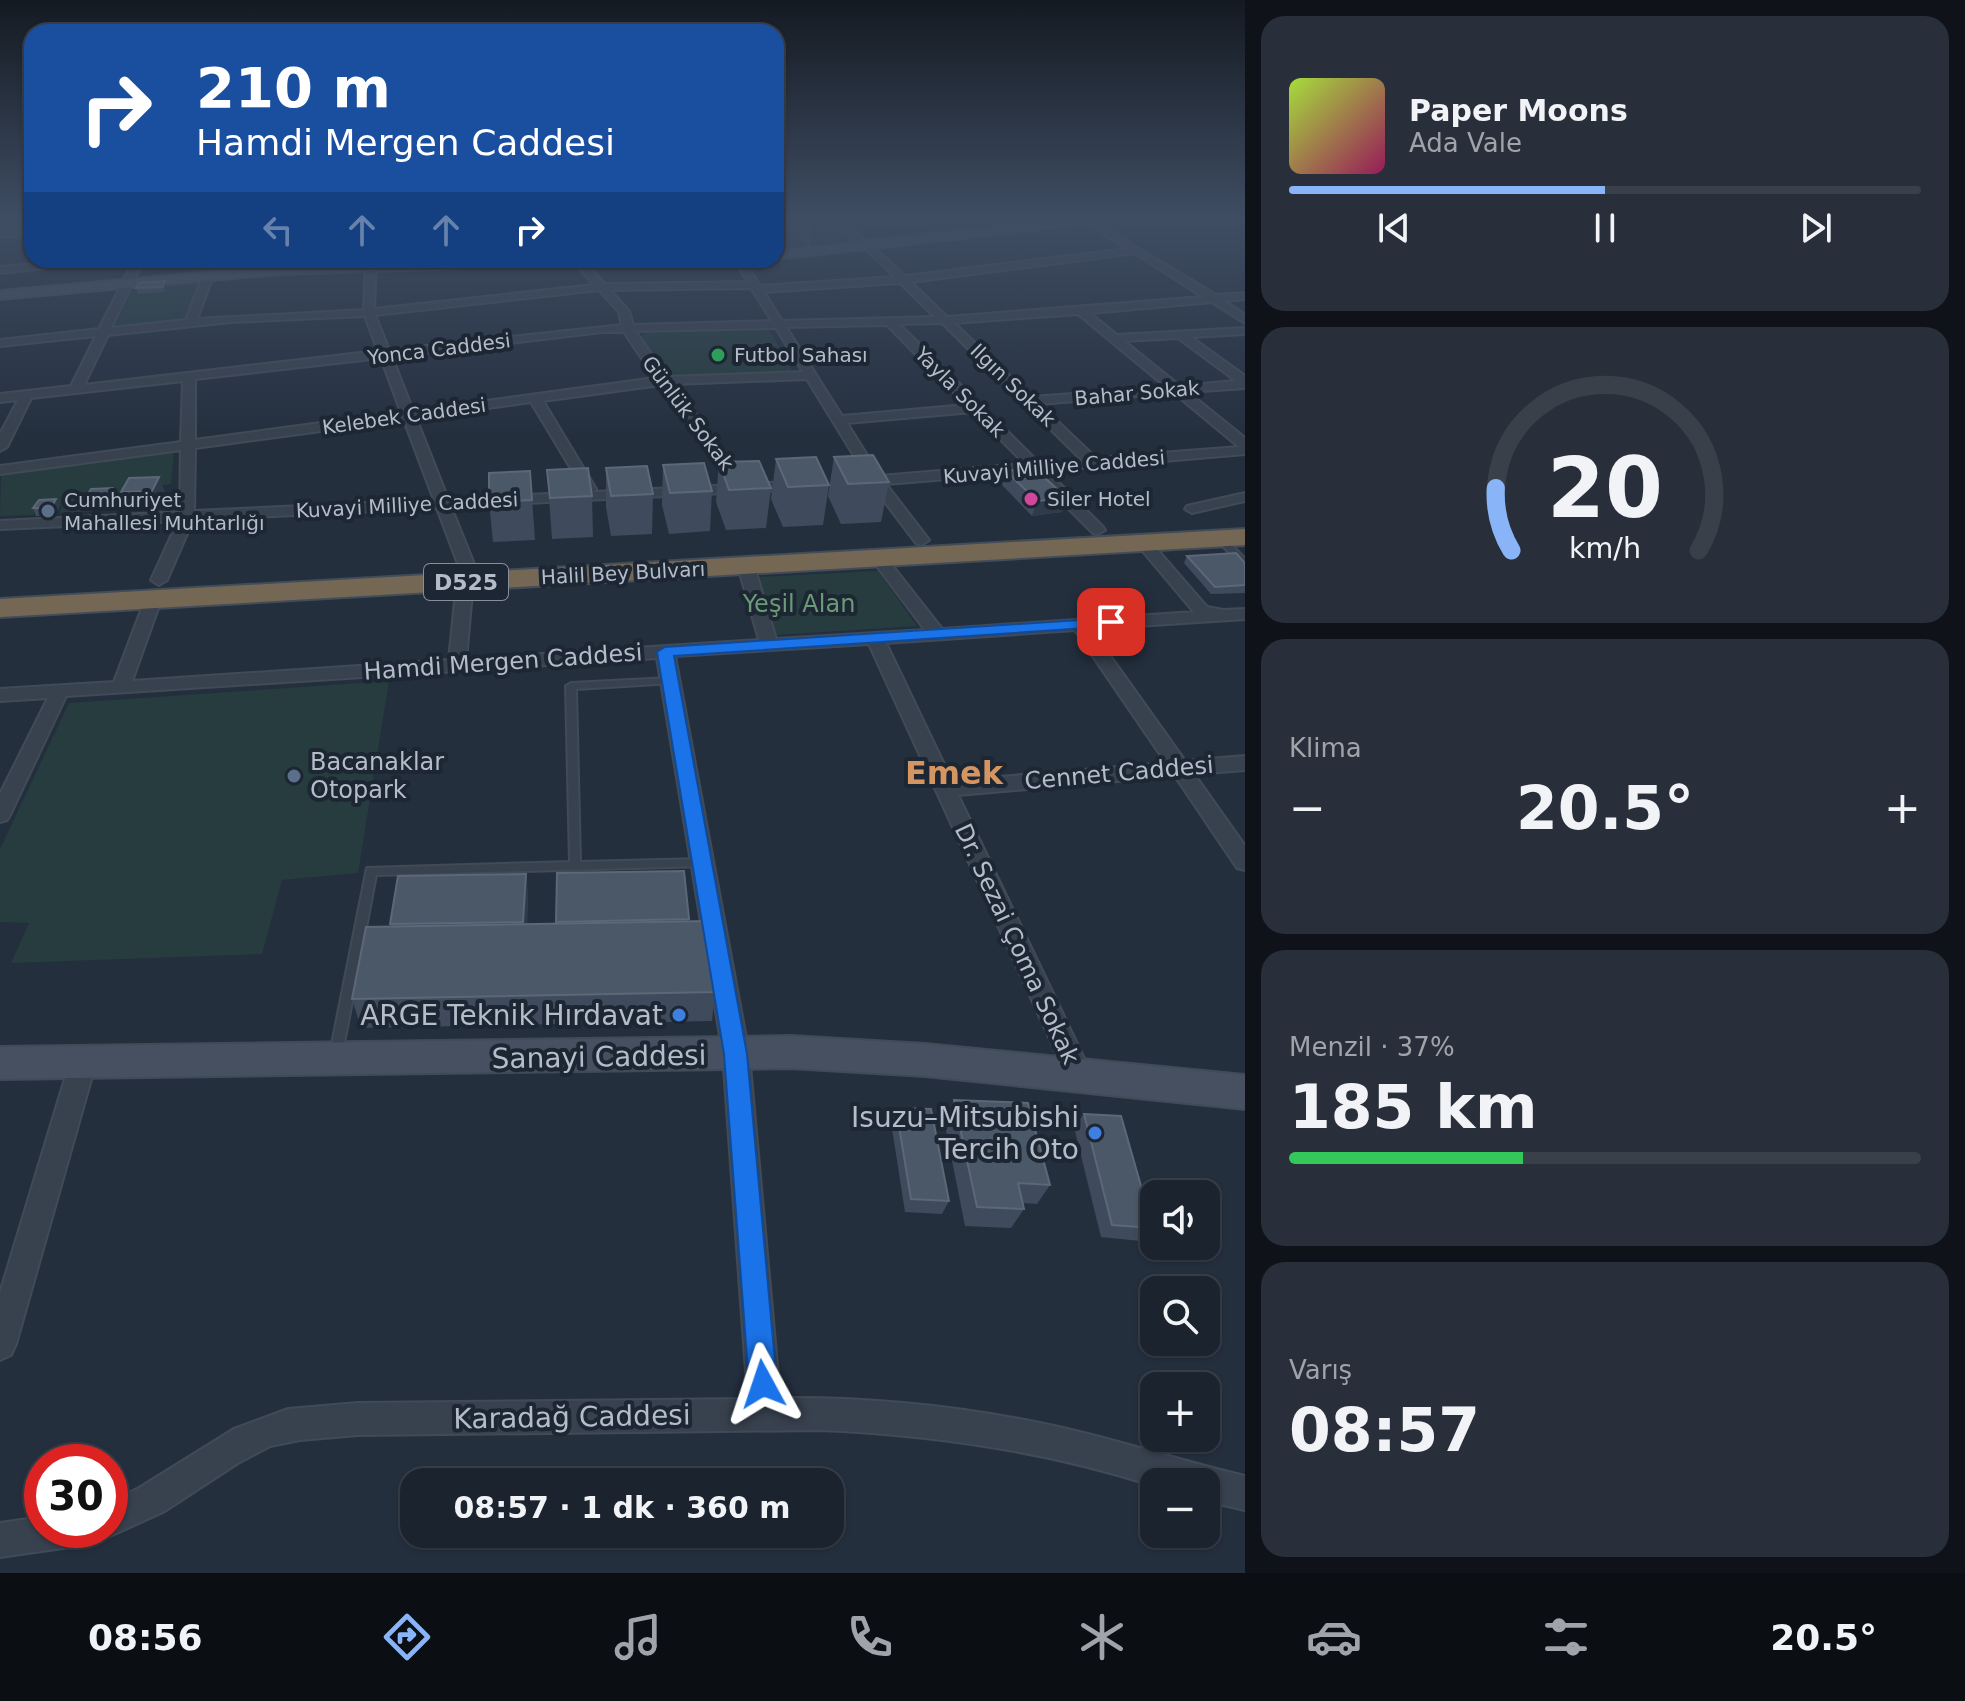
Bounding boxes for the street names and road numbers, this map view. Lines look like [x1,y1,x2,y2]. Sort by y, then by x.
street label: Yonca Caddesi [365,328,512,370]
street label: Ilgın Sokak [966,339,1061,432]
street label: Yayla Sokak [909,341,1010,442]
street label: Günlük Sokak [637,351,739,475]
street label: Bahar Sokak [1073,376,1201,410]
street label: Kelebek Caddesi [321,393,487,439]
street label: Kuvayi Milliye Caddesi [942,445,1166,489]
street label: Kuvayi Milliye Caddesi [295,487,519,523]
street label: Halil Bey Bulvarı [540,557,706,589]
road number: D525 [424,564,508,600]
street label: Hamdi Mergen Caddesi [363,638,643,686]
street label: Cennet Caddesi [1023,751,1215,795]
street label: Dr. Sezai Çoma Sokak [949,819,1085,1069]
street label: Sanayi Caddesi [491,1039,707,1075]
street label: Karadağ Caddesi [453,1398,691,1436]

